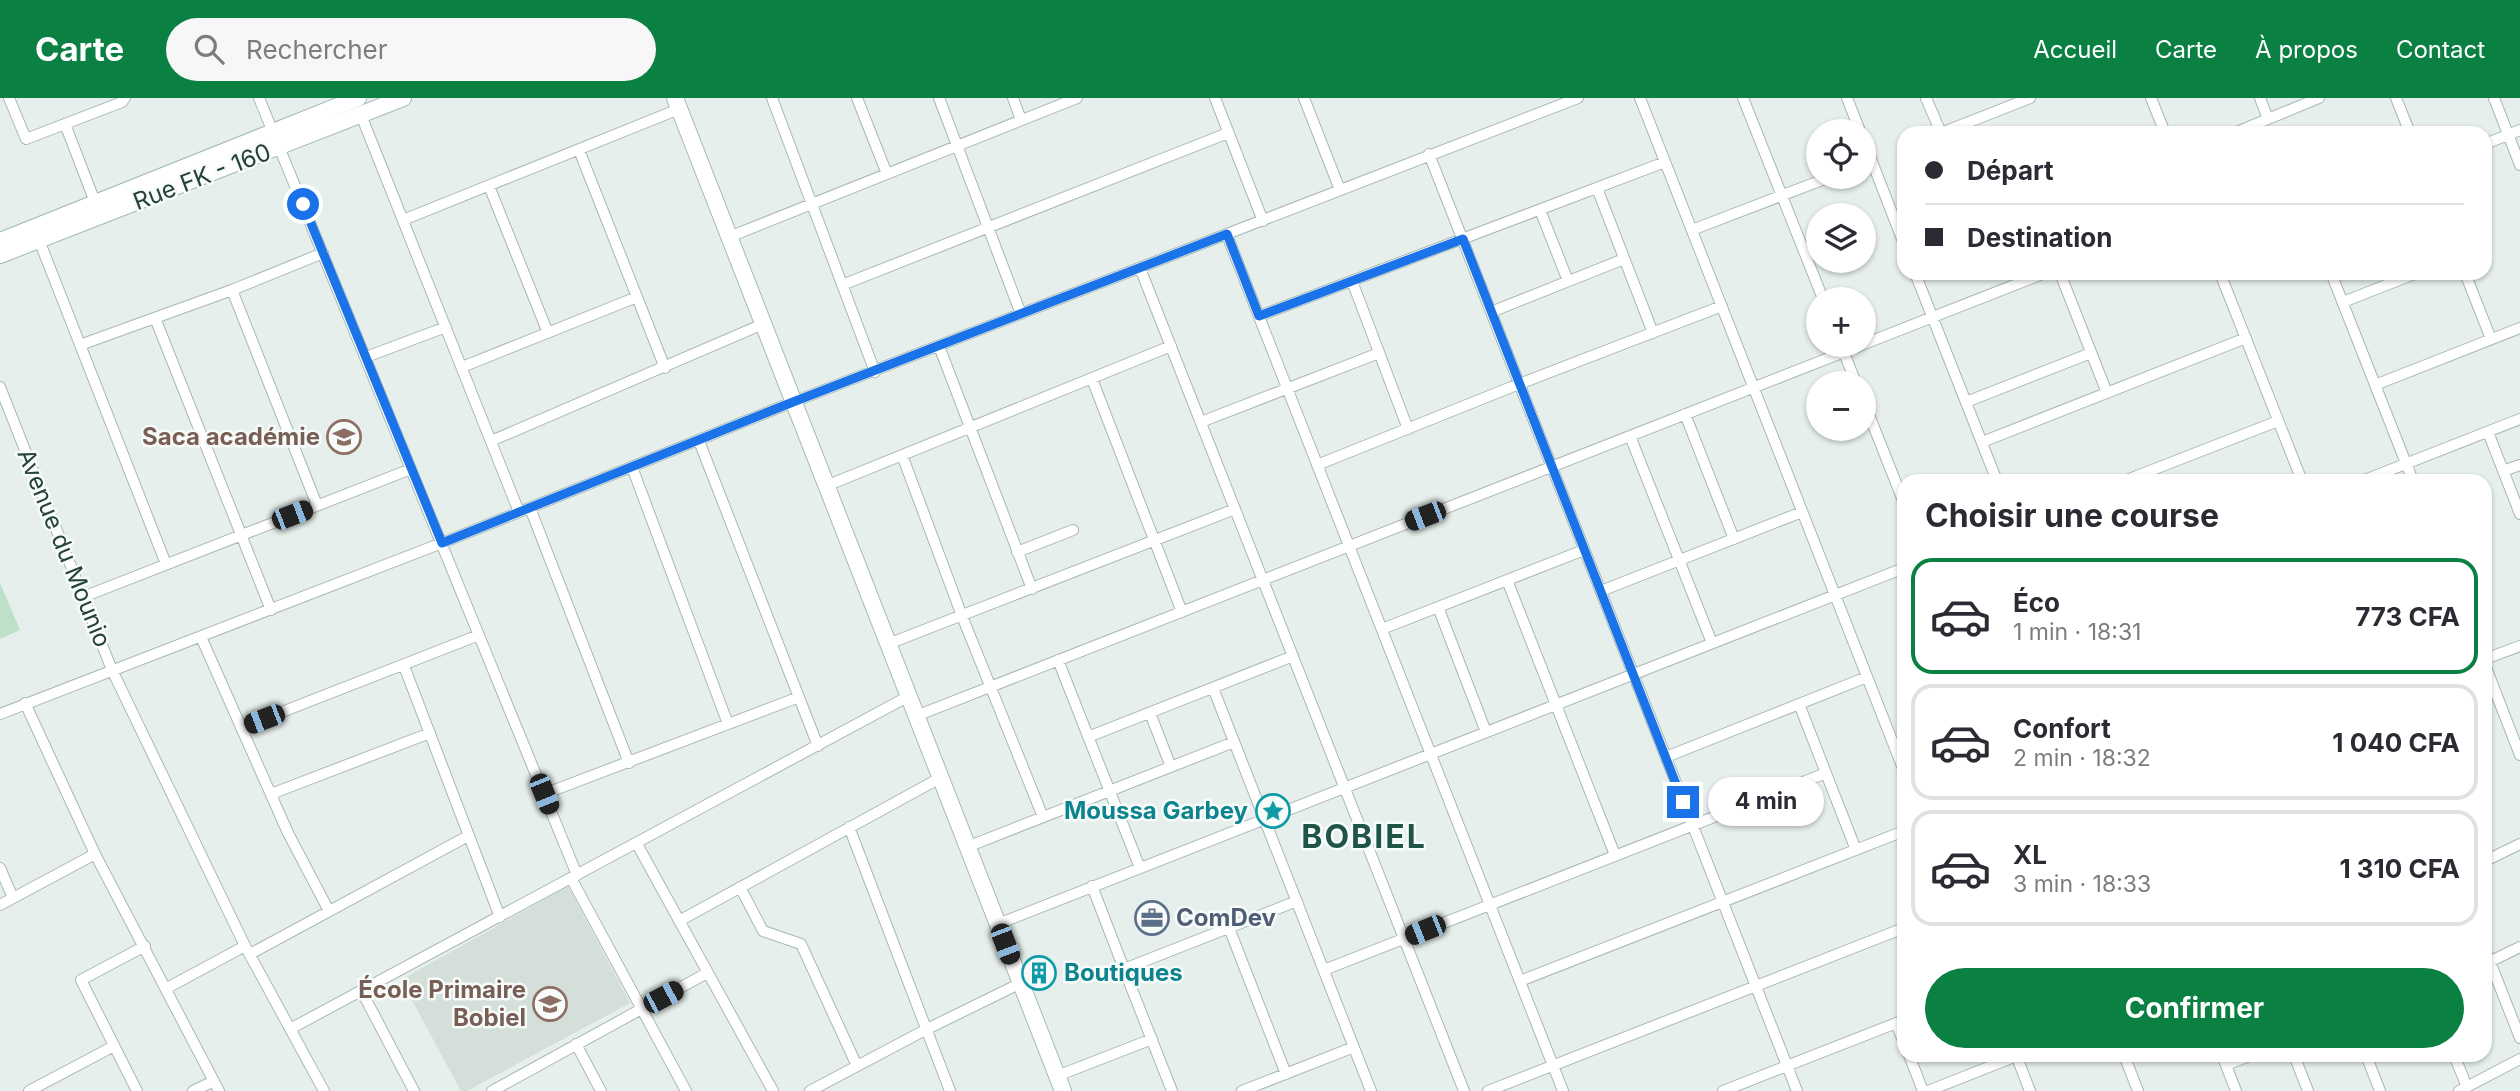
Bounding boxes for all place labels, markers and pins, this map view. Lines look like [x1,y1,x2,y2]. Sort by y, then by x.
school or university icon: Saca académie [325,418,363,456]
place label: Saca académie [142,422,320,451]
place icon: Moussa Garbey [1254,792,1292,830]
place label: Moussa Garbey [1064,796,1249,825]
office icon: ComDev [1133,899,1171,937]
place label: ComDev [1176,903,1277,932]
building icon: Boutiques [1020,954,1058,992]
place label: Boutiques [1064,958,1183,987]
place label: École Primaire Bobiel [358,975,526,1032]
school or university icon: École Primaire Bobiel [531,985,569,1023]

